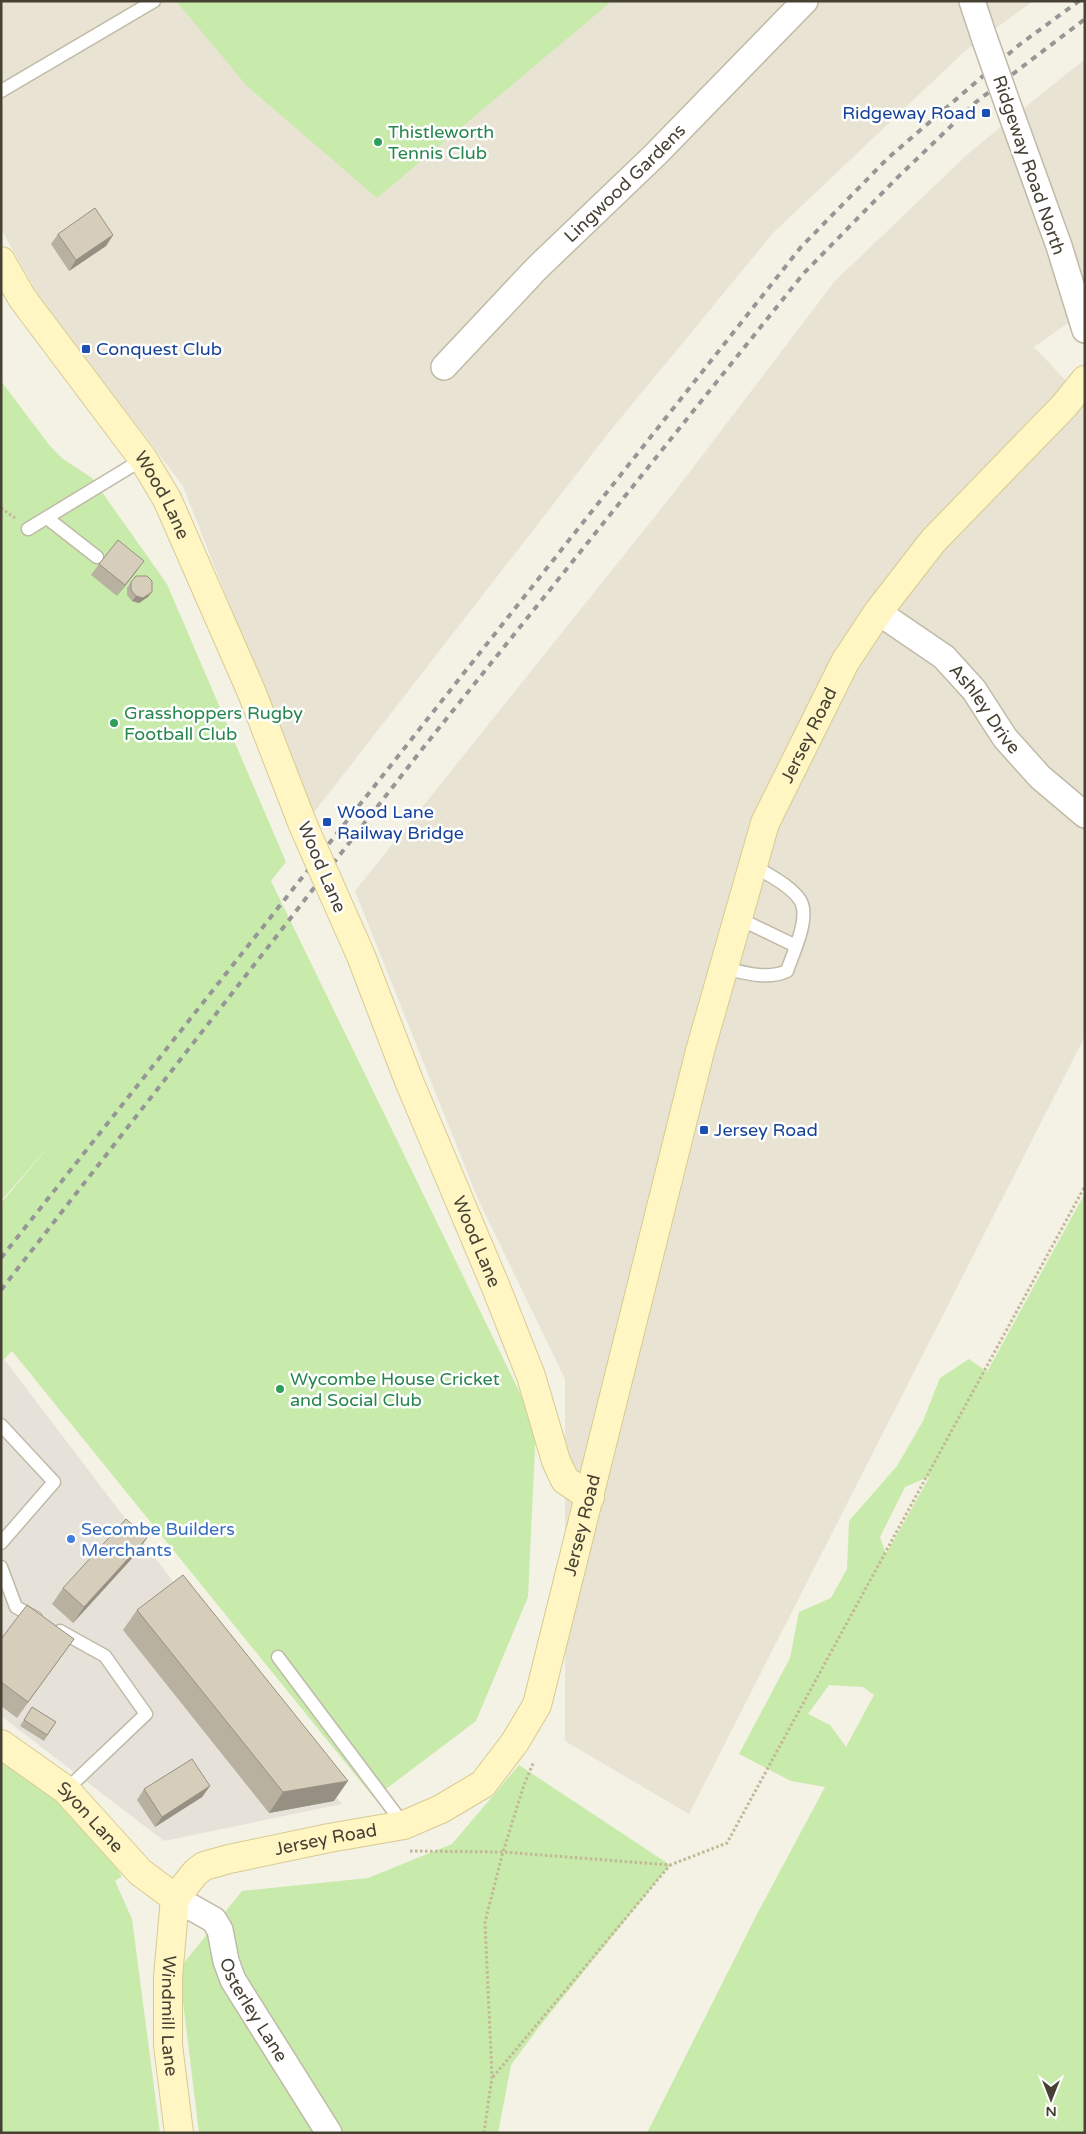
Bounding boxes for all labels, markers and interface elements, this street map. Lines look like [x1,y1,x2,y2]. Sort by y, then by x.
street label: Ridgeway Road North [988,72,1070,258]
place label: Ridgeway Road [842,102,976,124]
marker: Ridgeway Road [980,107,992,119]
street label: Lingwood Gardens [560,119,690,247]
place label: Thistleworth Tennis Club [388,121,494,164]
marker: Thistleworth Tennis Club [372,136,384,148]
place label: Conquest Club [96,338,222,360]
marker: Conquest Club [80,343,92,355]
street label: Wood Lane [130,447,194,543]
street label: Ashley Drive [945,659,1025,758]
street label: Jersey Road [776,684,842,786]
place label: Grasshoppers Rugby Football Club [124,702,303,745]
marker: Grasshoppers Rugby Football Club [108,717,120,729]
place label: Wood Lane Railway Bridge [337,801,464,844]
marker: Wood Lane Railway Bridge [321,816,333,828]
street label: Wood Lane [293,818,351,916]
place label: Jersey Road [714,1119,818,1141]
marker: Jersey Road [698,1124,710,1136]
street label: Wood Lane [448,1193,506,1291]
place label: Wycombe House Cricket and Social Club [290,1368,500,1411]
marker: Wycombe House Cricket and Social Club [274,1383,286,1395]
street label: Jersey Road [559,1472,605,1578]
place label: Secombe Builders Merchants [81,1518,235,1561]
marker: Secombe Builders Merchants [65,1533,77,1545]
street label: Syon Lane [53,1777,128,1857]
street label: Jersey Road [272,1819,379,1860]
street label: Windmill Lane [157,1954,183,2077]
street label: Osterley Lane [215,1955,293,2066]
north arrow [1026,2074,1076,2124]
text: N [1045,2103,1057,2120]

